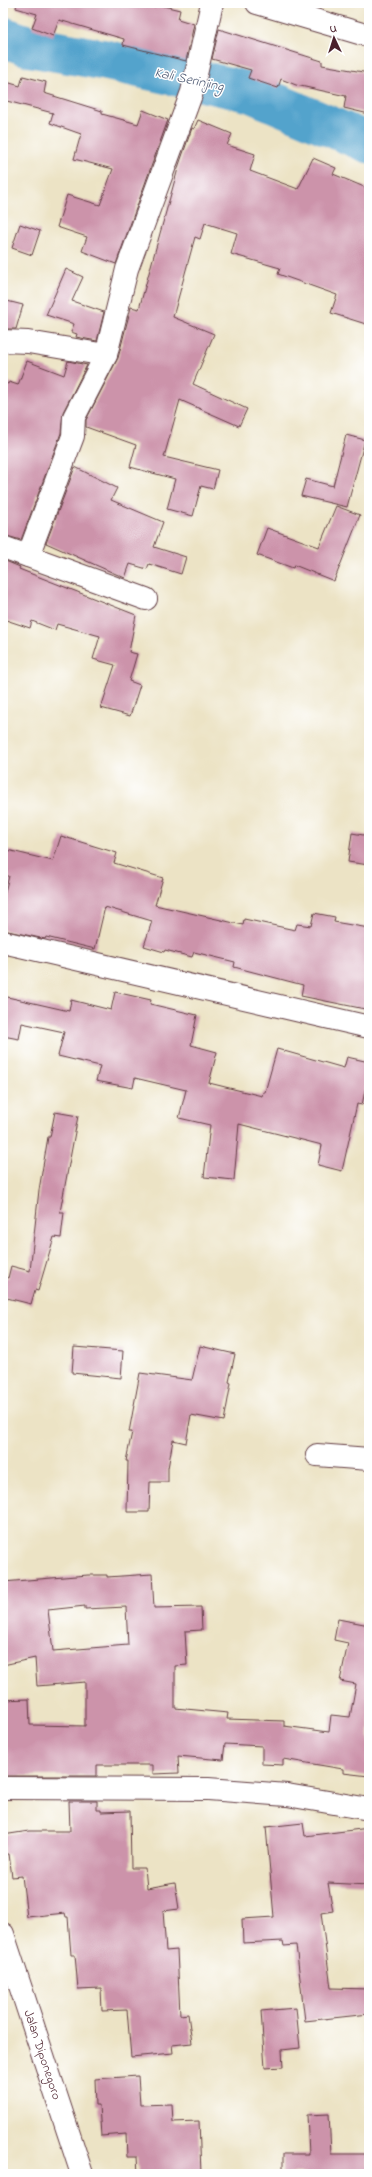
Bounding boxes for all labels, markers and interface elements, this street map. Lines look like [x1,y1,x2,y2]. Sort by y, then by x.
north arrow [314,18,354,58]
text: U [329,21,337,37]
water label: Kali Serinjing [152,62,226,98]
street label: Jalan Diponegoro [19,2007,66,2102]

